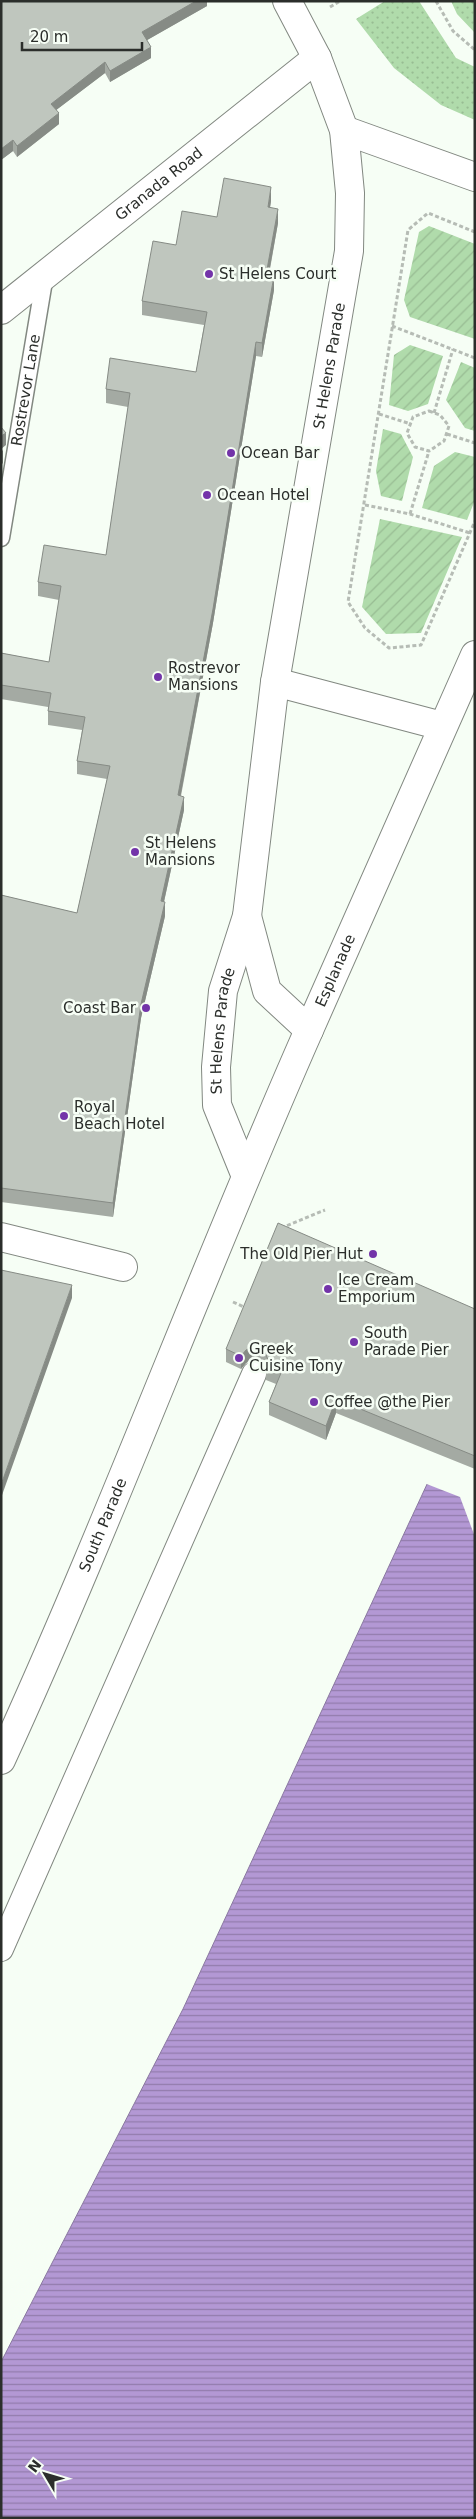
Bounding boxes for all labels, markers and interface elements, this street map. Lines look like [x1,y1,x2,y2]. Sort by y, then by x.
scale bar [22,20,142,52]
text: 20 m [30,28,68,46]
street label: Granada Road [112,144,206,224]
place label: St Helens Court [219,265,336,283]
marker: St Helens Court [203,268,215,280]
street label: St Helens Parade [310,301,349,430]
street label: Rostrevor Lane [8,333,44,447]
place label: Ocean Bar [241,444,320,462]
marker: Ocean Bar [225,447,237,459]
place label: Ocean Hotel [217,486,309,504]
marker: Ocean Hotel [201,489,213,501]
place label: Rostrevor Mansions [168,659,241,694]
marker: Rostrevor Mansions [152,671,164,683]
place label: St Helens Mansions [145,834,217,869]
marker: St Helens Mansions [129,846,141,858]
street label: Esplanade [311,931,359,1010]
street label: St Helens Parade [207,965,239,1095]
place label: Coast Bar [63,999,137,1017]
marker: Coast Bar [140,1002,152,1014]
place label: Royal Beach Hotel [74,1098,165,1133]
marker: Royal Beach Hotel [58,1110,70,1122]
place label: The Old Pier Hut [239,1245,363,1263]
marker: The Old Pier Hut [367,1248,379,1260]
place label: Ice Cream Emporium [338,1271,415,1306]
marker: Ice Cream Emporium [322,1283,334,1295]
place label: South Parade Pier [364,1324,450,1359]
marker: South Parade Pier [348,1336,360,1348]
place label: Greek Cuisine Tony [249,1340,343,1375]
marker: Greek Cuisine Tony [233,1352,245,1364]
place label: Coffee @the Pier [324,1393,451,1411]
marker: Coffee @the Pier [308,1396,320,1408]
street label: South Parade [75,1475,130,1575]
north arrow [20,2449,70,2499]
text: N [25,2456,45,2476]

